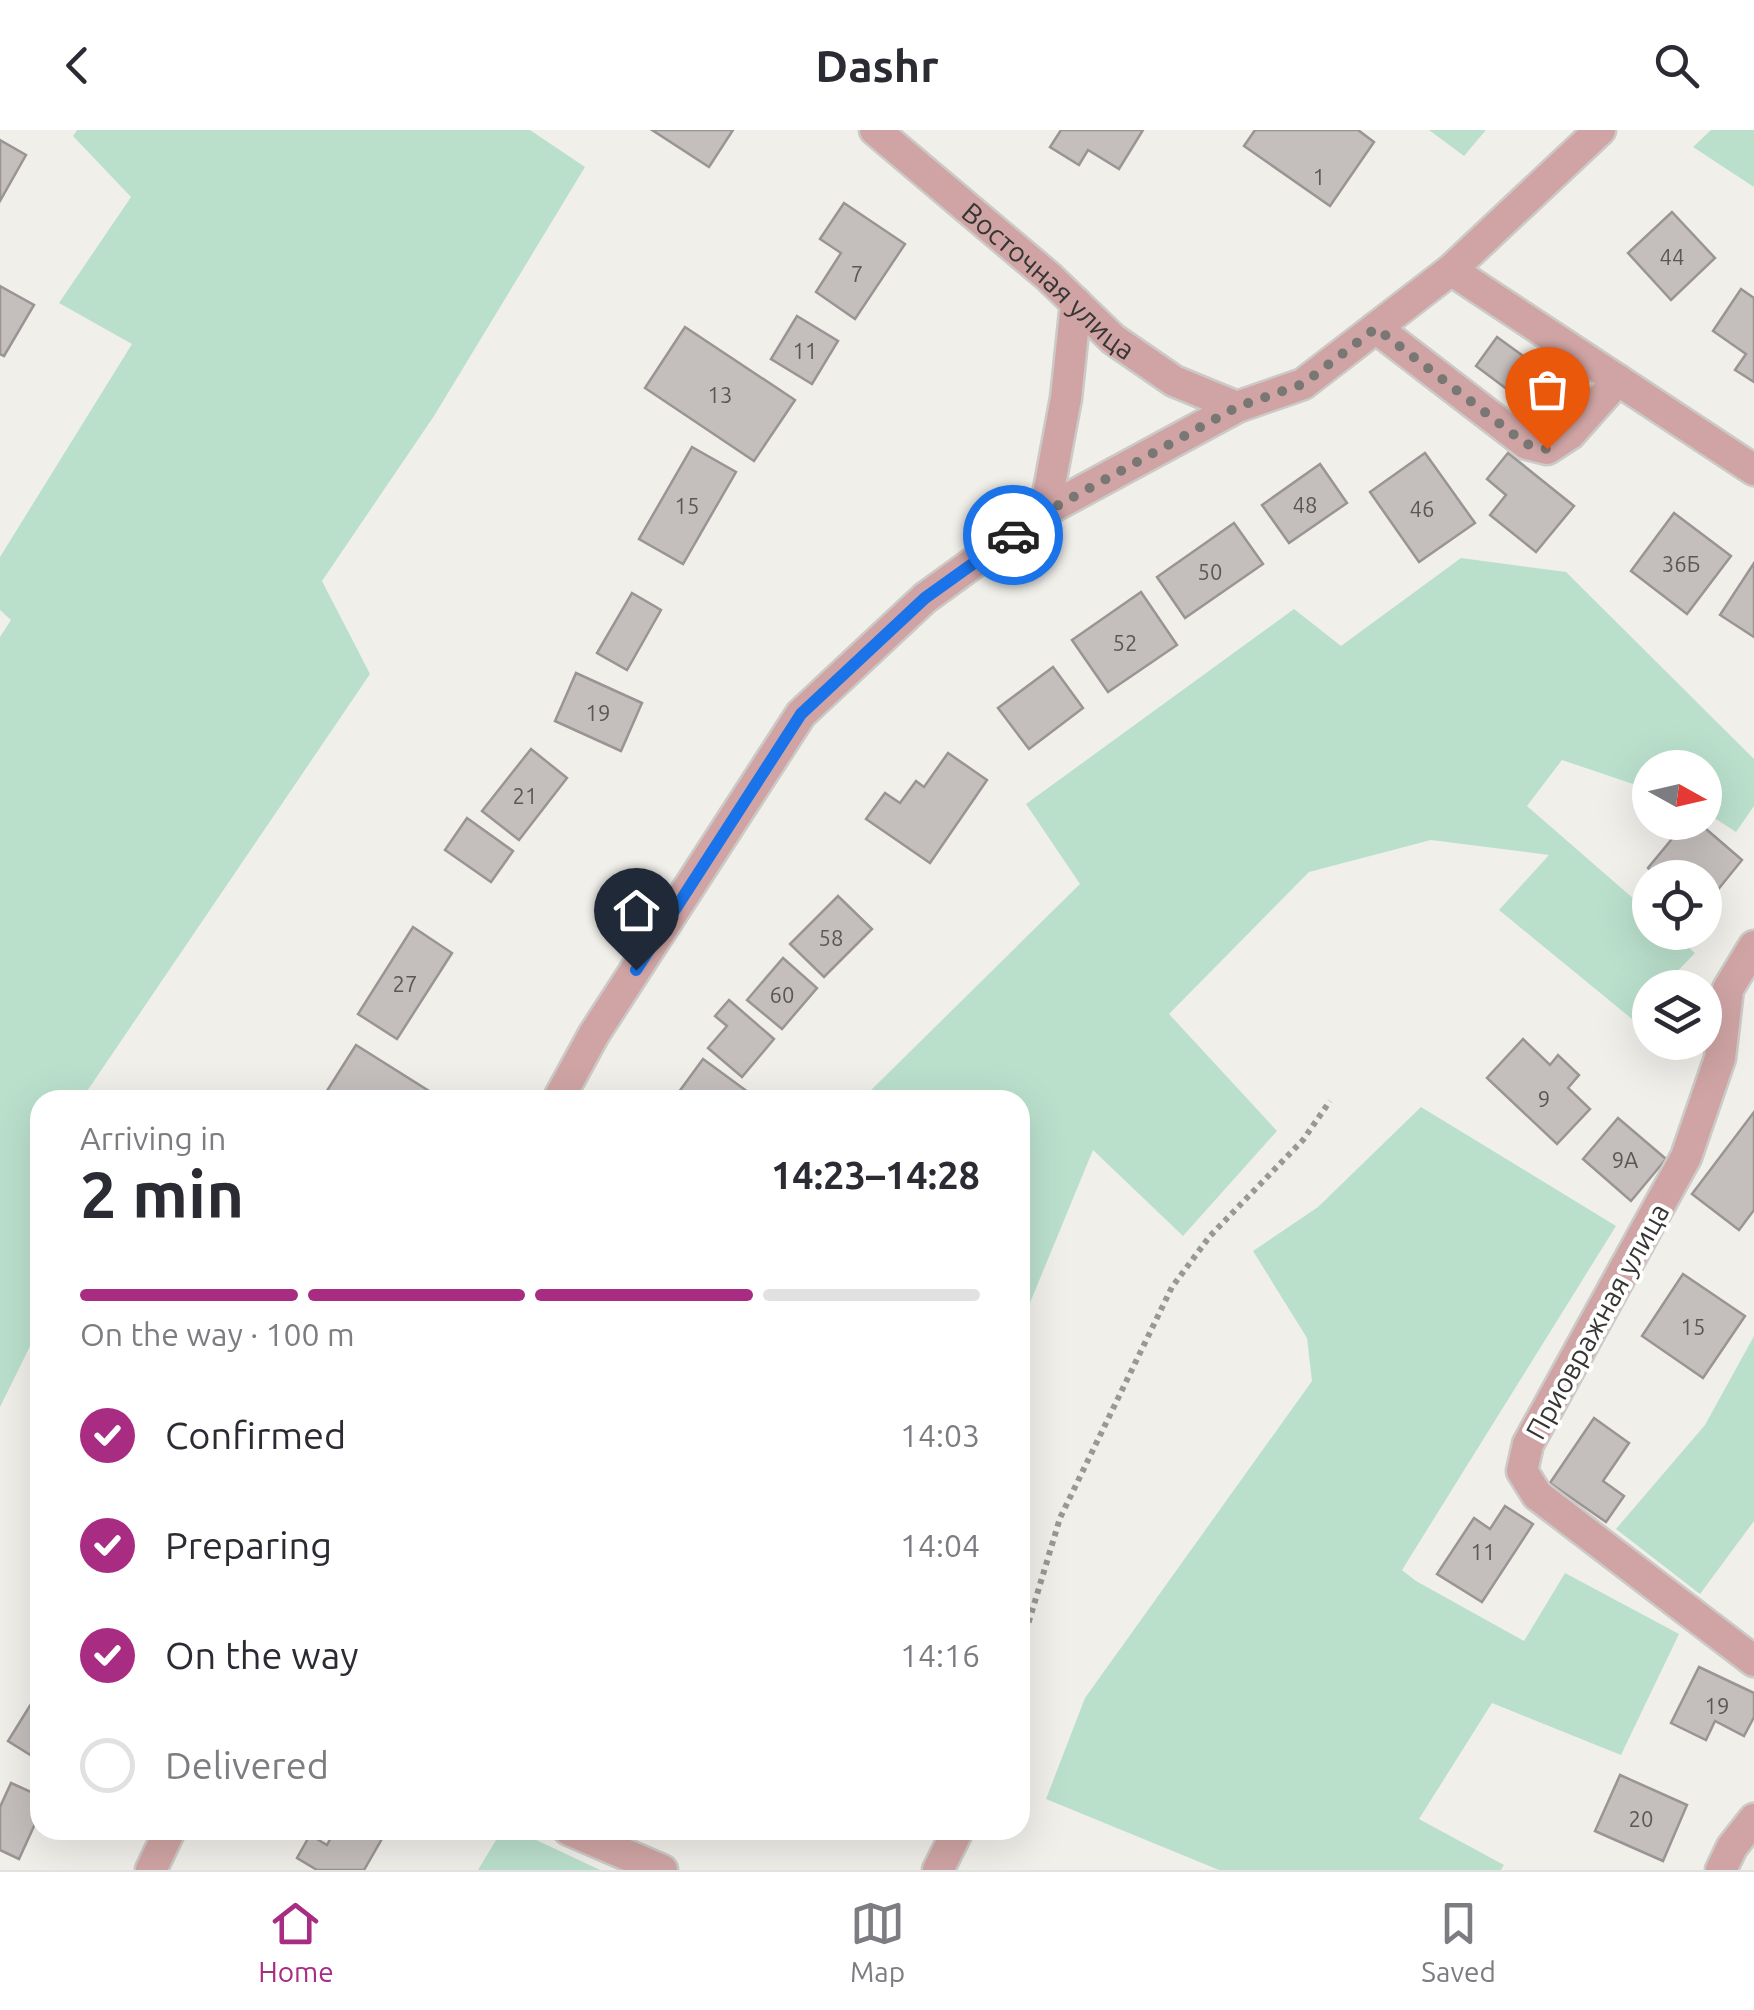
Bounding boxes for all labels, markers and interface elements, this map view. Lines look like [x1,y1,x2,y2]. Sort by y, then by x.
icon: back [50,38,105,93]
icon: search [1649,38,1704,93]
text: Dashr [815,40,939,91]
house number: 1 [1313,164,1325,189]
street label: Восточная улица [957,196,1141,365]
house number: 44 [1660,244,1684,269]
house number: 7 [851,261,863,286]
house number: 11 [793,338,817,363]
pin [1505,347,1590,450]
icon: bag [1520,362,1575,417]
house number: 13 [708,382,732,407]
courier [963,485,1063,585]
house number: 48 [1293,492,1317,517]
house number: 15 [675,493,699,518]
house number: 46 [1410,496,1434,521]
icon: car [986,508,1041,563]
house number: 36Б [1662,551,1700,576]
house number: 50 [1198,559,1222,584]
house number: 52 [1113,630,1137,655]
house number: 19 [586,700,610,725]
north arrow [1632,750,1722,840]
map controls [1632,750,1722,1060]
house number: 21 [513,783,537,808]
button: locate [1632,860,1722,950]
pin [594,868,679,971]
icon: home [609,883,664,938]
house number: 58 [819,925,843,950]
button: layers [1632,970,1722,1060]
house number: 27 [393,971,417,996]
house number: 60 [770,982,794,1007]
house number: 9 [1538,1086,1550,1111]
text: Arriving in [80,1120,226,1156]
house number: 9А [1612,1147,1639,1172]
text: 14:23–14:28 [771,1154,980,1196]
text: 2 min [80,1157,244,1230]
street label: Приовражная улица [1519,1198,1675,1444]
house number: 15 [1681,1314,1705,1339]
text: On the way · 100 m [80,1316,355,1352]
icon: check [80,1408,135,1463]
text: Confirmed [165,1414,346,1456]
text: 14:03 [900,1417,980,1453]
icon: check [80,1518,135,1573]
text: Preparing [165,1524,332,1566]
text: 14:04 [900,1527,980,1563]
house number: 11 [1471,1539,1495,1564]
icon: check [80,1628,135,1683]
text: On the way [165,1634,358,1676]
text: 14:16 [900,1637,980,1673]
house number: 19 [1705,1693,1729,1718]
text: Delivered [165,1744,329,1786]
house number: 20 [1629,1806,1653,1831]
tab: Home [258,1896,334,1987]
tab: Map [850,1896,905,1987]
tab: Saved [1421,1896,1496,1987]

